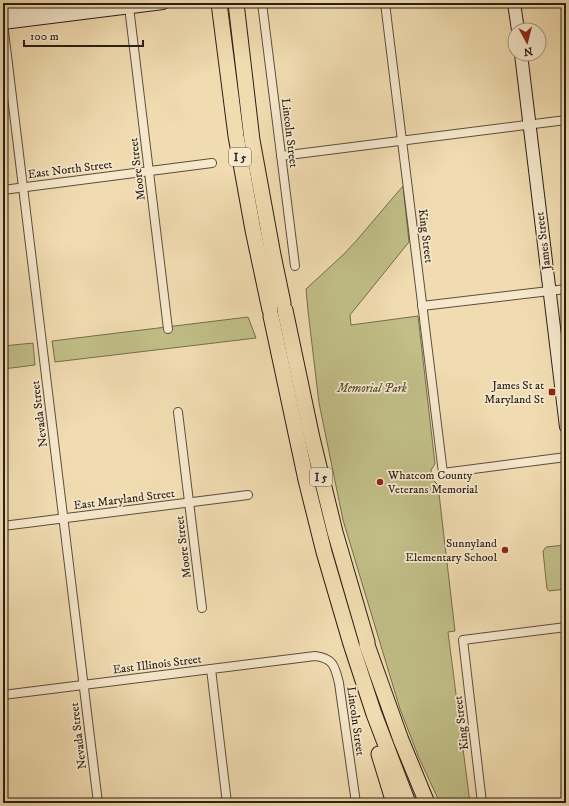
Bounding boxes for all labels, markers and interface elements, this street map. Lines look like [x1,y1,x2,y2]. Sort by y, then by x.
scale bar [24,22,143,48]
north arrow [507,22,547,62]
text: 100 m [30,29,59,44]
text: N [523,43,533,58]
street label: Lincoln Street [278,98,301,169]
street label: Moore Street [126,137,149,201]
road number: I 5 [229,148,251,166]
street label: East North Street [27,157,113,182]
street label: King Street [415,208,436,264]
street label: James Street [532,211,555,272]
place label: James St at Maryland St [484,378,544,407]
street label: Nevada Street [28,380,51,448]
park label: Memorial Park [336,381,407,396]
marker: James St at Maryland St [547,387,557,397]
road number: I 5 [310,468,332,486]
place label: Whatcom County Veterans Memorial [387,468,478,497]
marker: Whatcom County Veterans Memorial [375,477,385,487]
street label: East Maryland Street [73,486,176,513]
street label: Moore Street [172,515,195,579]
place label: Sunnyland Elementary School [405,536,497,565]
marker: Sunnyland Elementary School [500,545,510,555]
street label: East Illinois Street [112,652,202,677]
street label: Lincoln Street [343,685,368,757]
street label: King Street [451,695,472,751]
street label: Nevada Street [67,702,90,770]

